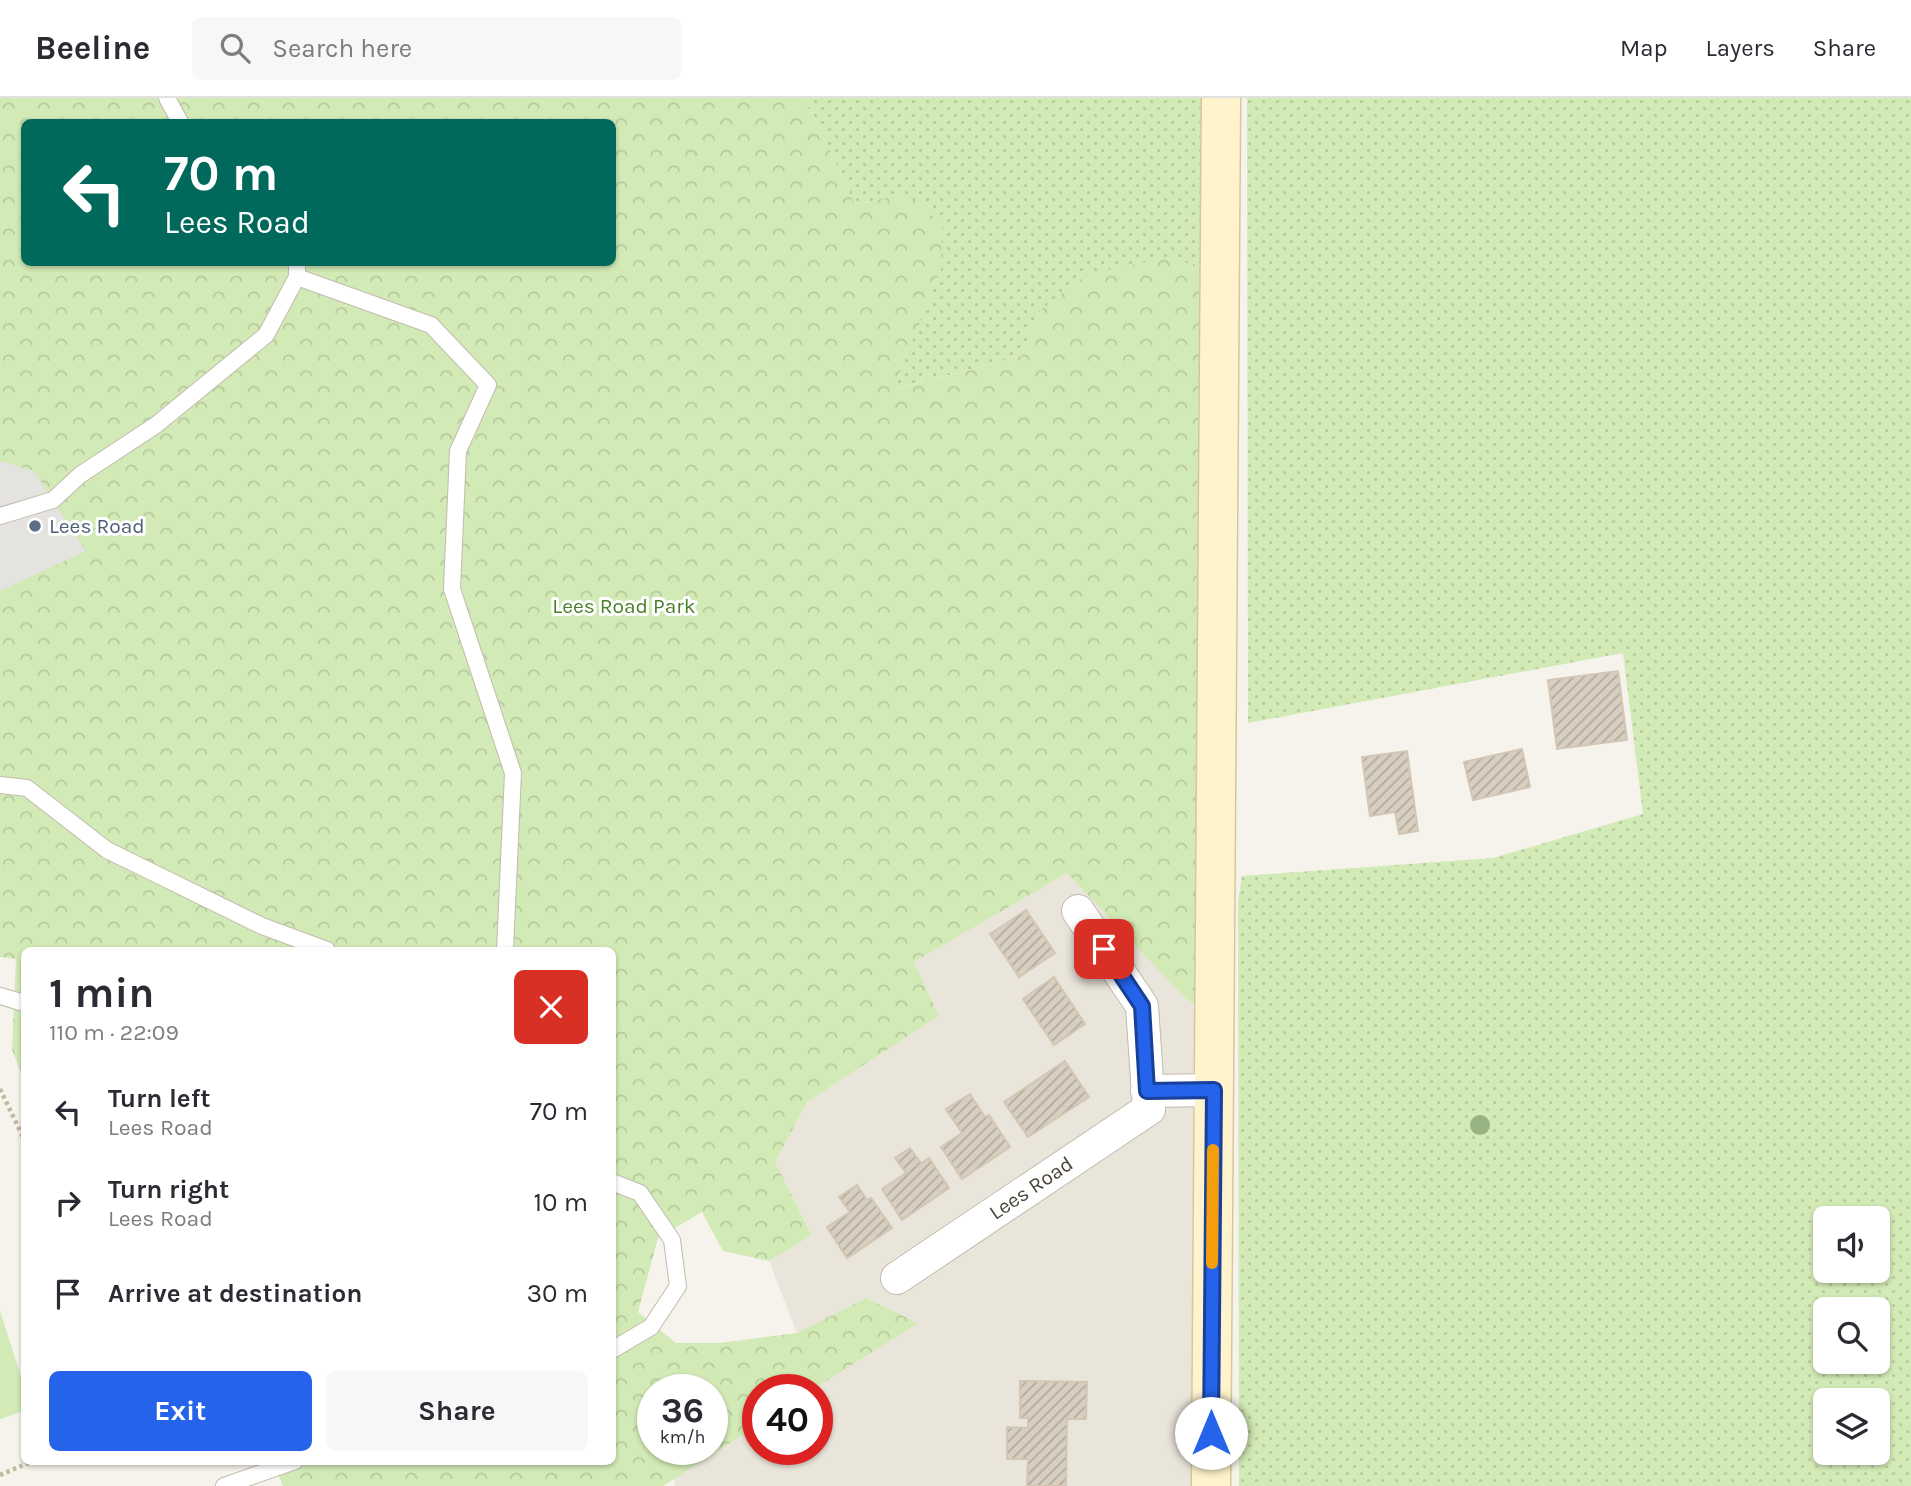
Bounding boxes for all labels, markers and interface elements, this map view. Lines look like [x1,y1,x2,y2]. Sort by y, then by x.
search box [192,17,682,80]
text: Beeline [35,29,150,67]
icon: search [216,29,254,67]
text: Search here [272,33,412,64]
text: Map [1620,34,1668,62]
text: Layers [1706,34,1775,62]
text: Share [1813,34,1876,62]
text: 70 m [164,145,278,202]
icon: left [49,147,140,238]
text: Lees Road [164,204,310,241]
place label: Lees Road [49,514,145,538]
marker: Lees Road [27,518,43,534]
park label: Lees Road Park [552,594,696,618]
pin [1074,919,1134,979]
icon: arrive [1085,930,1123,968]
text: 1 min [49,968,154,1018]
button: close [514,970,588,1044]
text: 110 m · 22:09 [49,1019,179,1046]
text: Turn left [108,1083,210,1114]
icon: left [49,1093,87,1131]
text: 70 m [530,1096,588,1127]
text: Lees Road [108,1114,213,1141]
street label: Lees Road [985,1151,1077,1225]
text: Turn right [108,1174,229,1205]
icon: right [49,1184,87,1222]
text: 10 m [533,1187,588,1218]
text: Lees Road [108,1205,213,1232]
map controls [1813,1206,1890,1465]
button: sound [1813,1206,1890,1283]
icon: arrive [49,1275,87,1313]
text: Arrive at destination [108,1278,362,1309]
text: 30 m [527,1278,588,1309]
button: search [1813,1297,1890,1374]
button: Exit [49,1371,312,1451]
button: Share [326,1371,588,1451]
speed limit sign: 40 [742,1374,833,1465]
button: layers [1813,1388,1890,1465]
text: 36 [661,1390,704,1431]
position arrow [1174,1396,1248,1470]
text: km/h [660,1426,705,1448]

